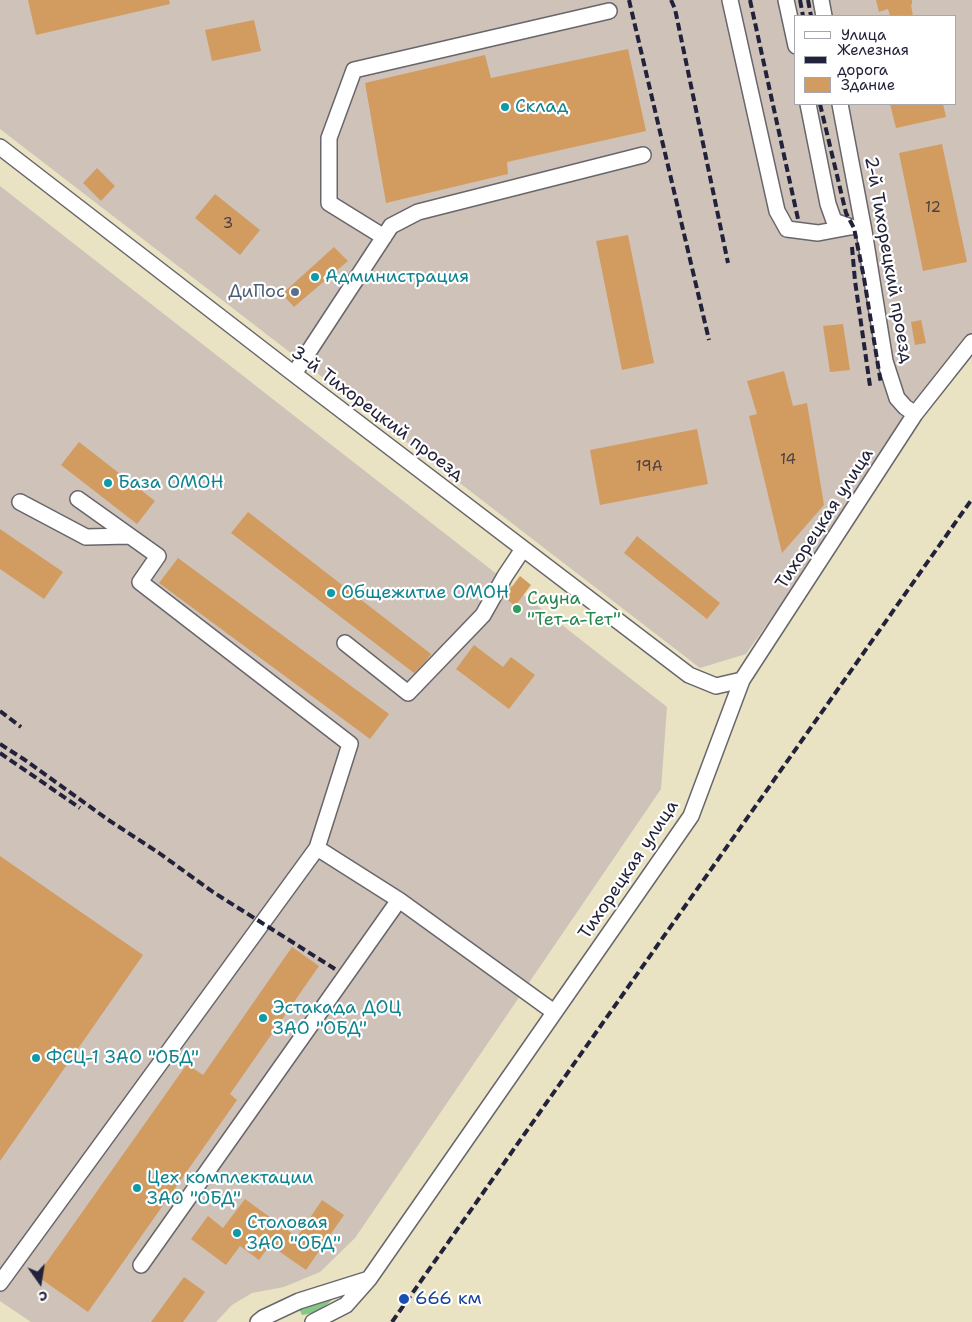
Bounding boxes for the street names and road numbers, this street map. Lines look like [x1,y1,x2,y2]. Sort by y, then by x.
street label: 2-й Тихорецкий проезд [859,155,917,365]
street label: 3-й Тихорецкий проезд [286,342,468,486]
street label: Тихорецкая улица [771,445,879,593]
street label: Тихорецкая улица [574,796,684,944]

